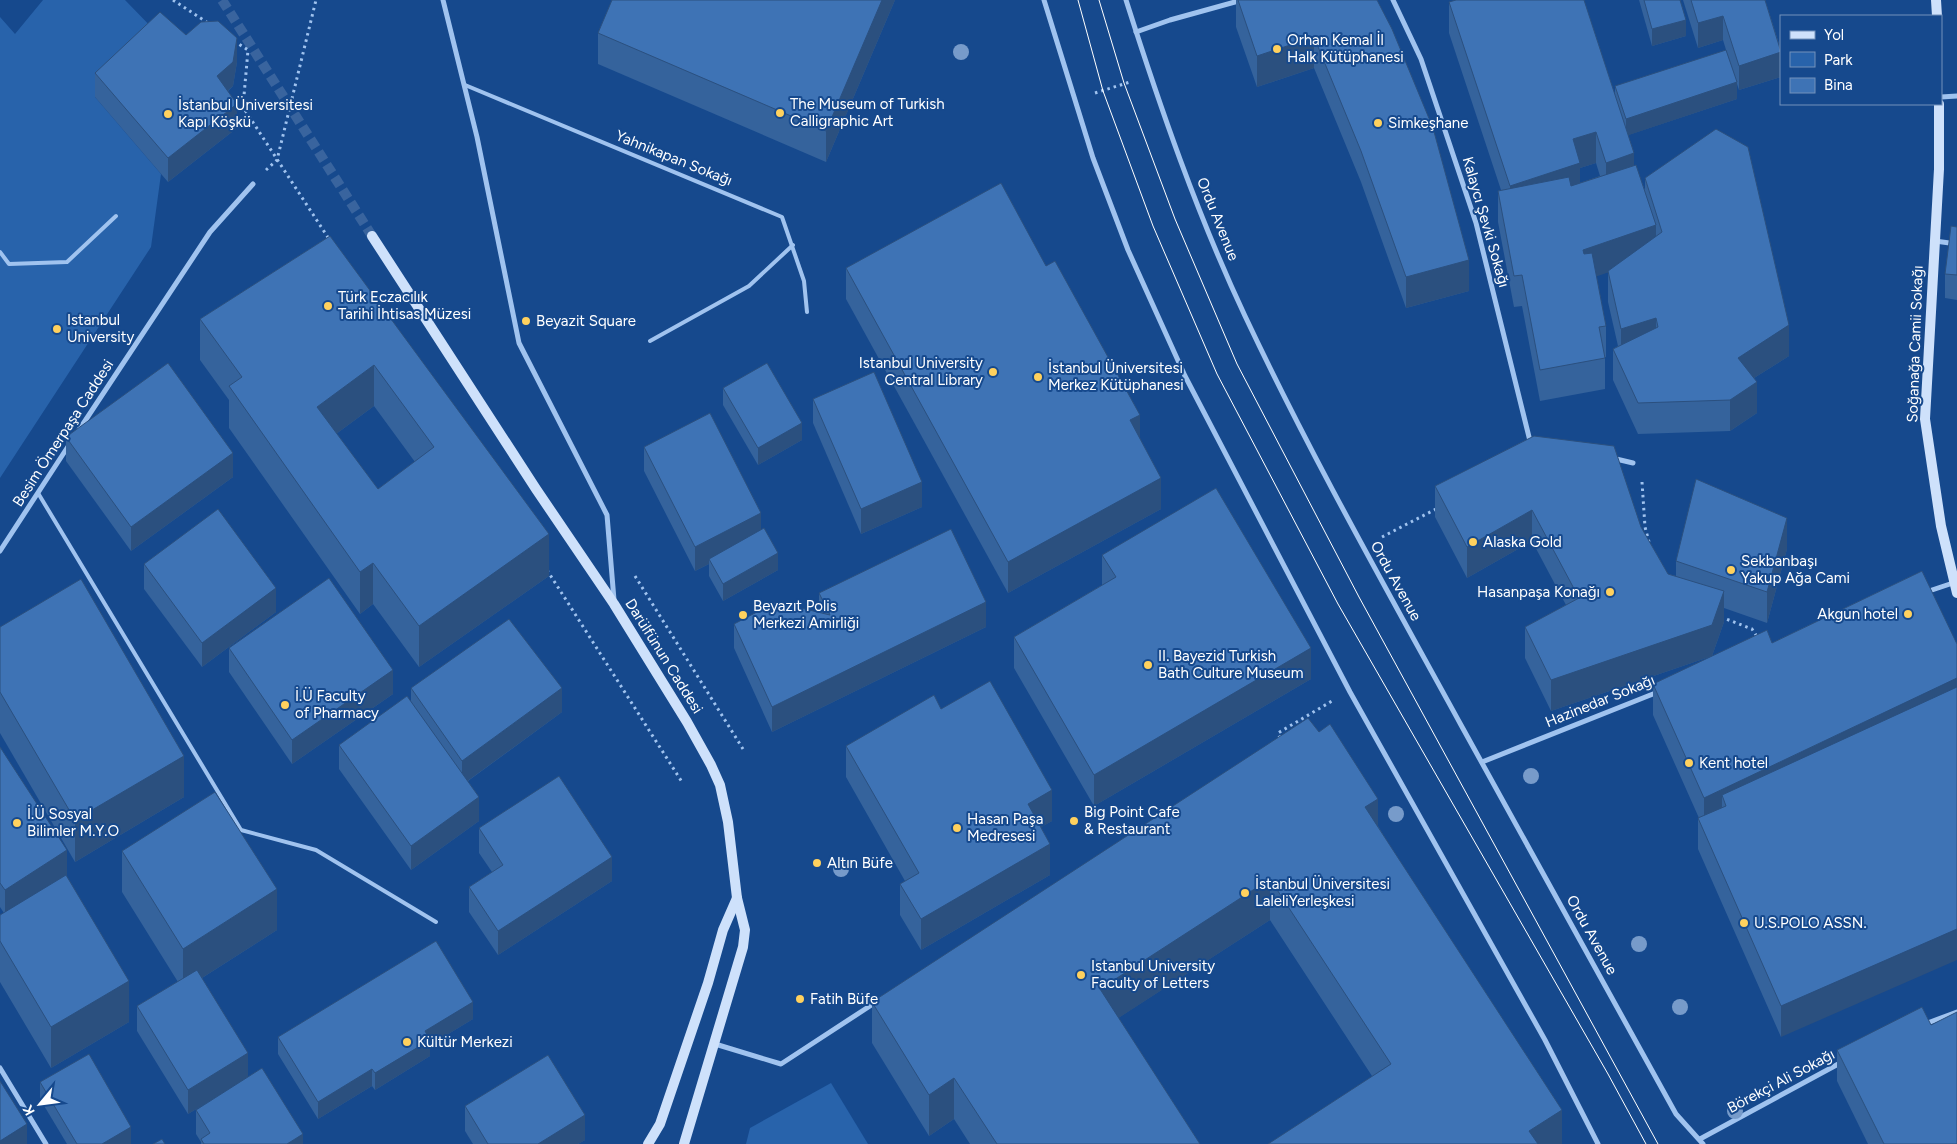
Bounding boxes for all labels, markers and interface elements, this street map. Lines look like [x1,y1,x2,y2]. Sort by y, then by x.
legend [1780,15,1942,105]
text: Yol [1824,26,1844,44]
place label: Orhan Kemal İl Halk Kütüphanesi [1287,31,1404,66]
marker: Orhan Kemal İl Halk Kütüphanesi [1271,43,1283,55]
text: Park [1824,51,1853,69]
text: Bina [1824,76,1853,94]
place label: The Museum of Turkish Calligraphic Art [790,95,945,130]
place label: İstanbul Üniversitesi Kapı Köşkü [178,96,313,131]
marker: The Museum of Turkish Calligraphic Art [774,107,786,119]
marker: İstanbul Üniversitesi Kapı Köşkü [162,108,174,120]
place label: Simkeşhane [1388,114,1468,132]
marker: Simkeşhane [1372,117,1384,129]
street label: Yahnikapan Sokağı [613,126,735,190]
street label: Kalaycı Şevki Sokağı [1459,155,1513,289]
street label: Ordu Avenue [1193,175,1243,263]
street label: Soğanağa Camii Sokağı [1903,265,1927,423]
place label: Türk Eczacılık Tarihi İhtisas Müzesi [338,288,471,323]
marker: Türk Eczacılık Tarihi İhtisas Müzesi [322,300,334,312]
place label: Istanbul University [67,311,134,346]
place label: Beyazit Square [536,312,636,330]
marker: Beyazit Square [520,315,532,327]
marker: Istanbul University [51,323,63,335]
place label: Istanbul University Central Library [859,354,983,389]
street label: Besim Ömerpaşa Caddesi [9,356,117,510]
place label: İstanbul Üniversitesi Merkez Kütüphanesi [1048,359,1184,394]
marker: Istanbul University Central Library [987,366,999,378]
marker: İstanbul Üniversitesi Merkez Kütüphanesi [1032,371,1044,383]
place label: Alaska Gold [1483,533,1562,551]
marker: Alaska Gold [1467,536,1479,548]
street label: Ordu Avenue [1367,538,1425,624]
place label: Sekbanbaşı Yakup Ağa Cami [1741,552,1850,587]
marker: Sekbanbaşı Yakup Ağa Cami [1725,564,1737,576]
place label: Hasanpaşa Konağı [1477,583,1600,601]
marker: Hasanpaşa Konağı [1604,586,1616,598]
street label: Darülfünun Caddesi [621,595,707,717]
place label: Beyazıt Polis Merkezi Amirliği [753,597,859,632]
place label: Akgun hotel [1817,605,1898,623]
marker: Akgun hotel [1902,608,1914,620]
marker: Beyazıt Polis Merkezi Amirliği [737,609,749,621]
place label: II. Bayezid Turkish Bath Culture Museum [1158,647,1303,682]
marker: II. Bayezid Turkish Bath Culture Museum [1142,659,1154,671]
street label: Hazinedar Sokağı [1543,671,1657,731]
place label: İ.Ü Faculty of Pharmacy [295,687,379,722]
marker: İ.Ü Faculty of Pharmacy [279,699,291,711]
place label: Kent hotel [1699,754,1768,772]
marker: Kent hotel [1683,757,1695,769]
place label: Big Point Cafe & Restaurant [1084,803,1180,838]
place label: İ.Ü Sosyal Bilimler M.Y.O [27,805,119,840]
place label: Hasan Paşa Medresesi [967,810,1044,845]
marker: Big Point Cafe & Restaurant [1068,815,1080,827]
marker: İ.Ü Sosyal Bilimler M.Y.O [11,817,23,829]
marker: Hasan Paşa Medresesi [951,822,963,834]
place label: Altın Büfe [827,854,893,872]
marker: Altın Büfe [811,857,823,869]
place label: İstanbul Üniversitesi LaleliYerleşkesi [1255,875,1390,910]
marker: İstanbul Üniversitesi LaleliYerleşkesi [1239,887,1251,899]
street label: Ordu Avenue [1563,892,1621,978]
place label: U.S.POLO ASSN. [1754,914,1867,932]
marker: U.S.POLO ASSN. [1738,917,1750,929]
place label: Istanbul University Faculty of Letters [1091,957,1215,992]
marker: Istanbul University Faculty of Letters [1075,969,1087,981]
place label: Fatih Büfe [810,990,878,1008]
marker: Fatih Büfe [794,993,806,1005]
place label: Kültür Merkezi [417,1033,513,1051]
marker: Kültür Merkezi [401,1036,413,1048]
street label: Börekçi Ali Sokağı [1724,1045,1838,1117]
north arrow [15,1079,65,1129]
text: K [19,1101,39,1118]

